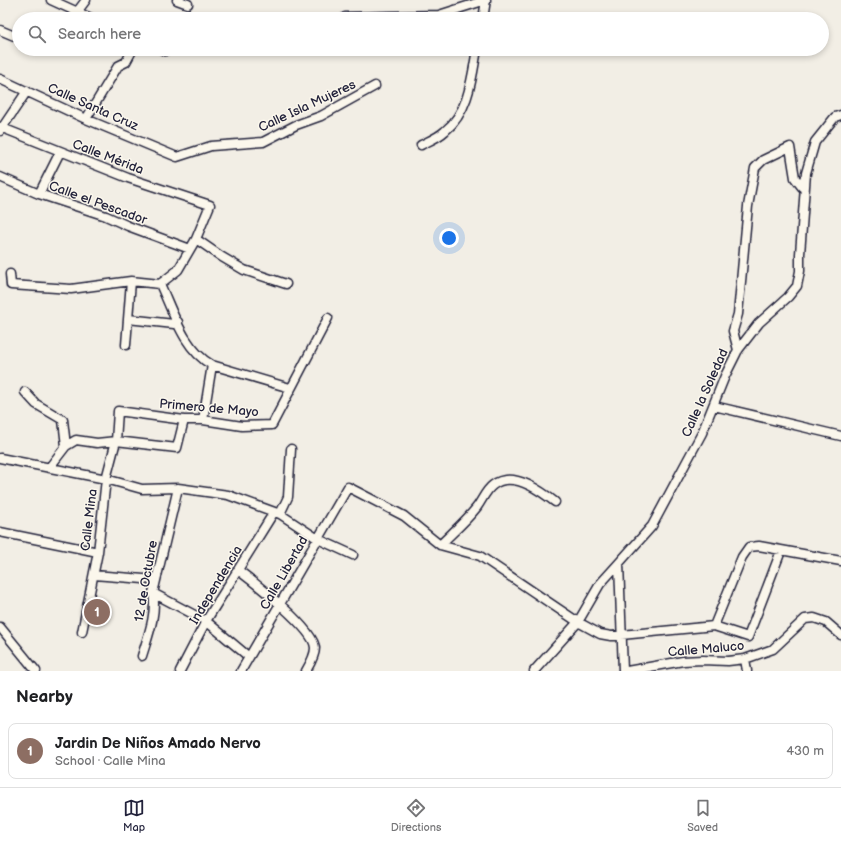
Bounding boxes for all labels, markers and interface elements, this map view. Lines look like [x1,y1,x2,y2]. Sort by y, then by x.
search box [12,12,829,56]
icon: search [26,23,48,45]
text: Search here [58,25,141,44]
street label: Calle Isla Mujeres [256,76,359,136]
street label: Calle Santa Cruz [45,80,142,134]
street label: Calle Mérida [70,136,146,178]
street label: Calle el Pescador [47,178,150,228]
your location [439,228,459,248]
street label: Calle la Soledad [678,346,732,440]
street label: Primero de Mayo [159,396,259,420]
street label: Calle Mina [77,488,101,552]
street label: Calle Libertad [256,533,312,613]
street label: 12 de Octubre [131,539,161,623]
street label: Independencia [186,543,246,627]
pin: 1 [84,597,110,627]
street label: Calle Maluco [667,638,745,660]
text: Nearby [16,687,73,707]
text: Jardin De Niños Amado Nervo [55,734,261,753]
text: 1 [27,743,33,759]
text: 430 m [786,743,824,759]
text: School · Calle Mina [55,753,166,769]
tab: Map [123,797,145,834]
tab: Directions [391,797,441,834]
tab: Saved [687,797,718,834]

